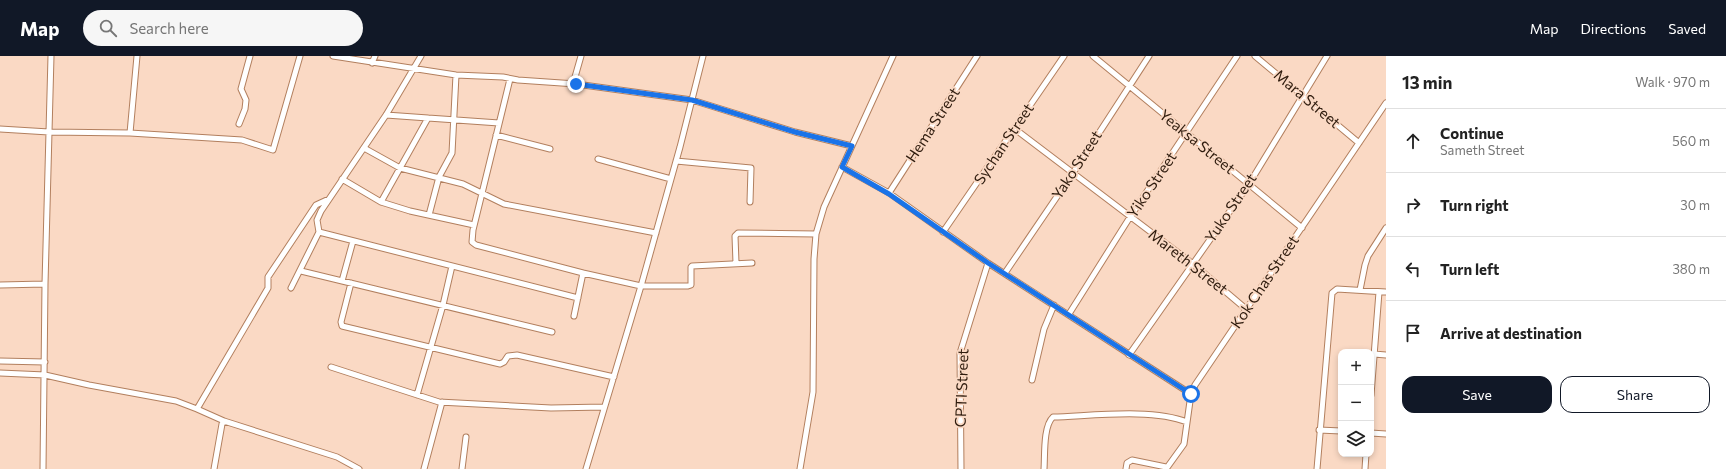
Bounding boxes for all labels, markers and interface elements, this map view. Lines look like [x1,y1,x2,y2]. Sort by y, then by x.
search box [83,10,363,46]
text: Map [20,17,59,40]
icon: search [97,17,119,39]
text: Search here [129,19,209,37]
text: Map [1530,20,1559,37]
text: Directions [1581,20,1646,37]
text: Saved [1668,20,1706,37]
street label: Mara Street [1271,65,1344,131]
text: 13 min [1402,72,1452,93]
text: Walk · 970 m [1635,74,1710,90]
route end [567,75,585,93]
street label: Hema Street [901,84,963,165]
street label: Sychan Street [970,100,1037,187]
street label: Yeaksa Street [1156,105,1239,177]
text: Continue [1440,124,1504,142]
street label: Yako Street [1047,127,1105,202]
icon: ahead [1402,130,1424,152]
text: 560 m [1672,133,1710,149]
text: Sameth Street [1440,142,1525,158]
street label: Yiko Street [1123,148,1180,221]
street label: Yuko Street [1201,170,1260,245]
icon: right [1402,194,1424,216]
text: Turn right [1440,196,1509,214]
text: 30 m [1680,197,1710,213]
street label: Mareth Street [1145,225,1232,298]
street label: Kok Chas Street [1226,232,1302,331]
icon: left [1402,258,1424,280]
text: Turn left [1440,260,1499,278]
text: 380 m [1672,261,1710,277]
icon: arrive [1402,322,1424,344]
text: Arrive at destination [1440,324,1582,342]
street label: CPTI Street [951,348,971,428]
map controls [1338,349,1374,457]
button: + [1338,349,1374,385]
button: Save [1402,376,1552,413]
button: Share [1560,376,1710,413]
route start [1182,385,1200,403]
button: − [1338,385,1374,421]
button: layers [1338,421,1374,457]

